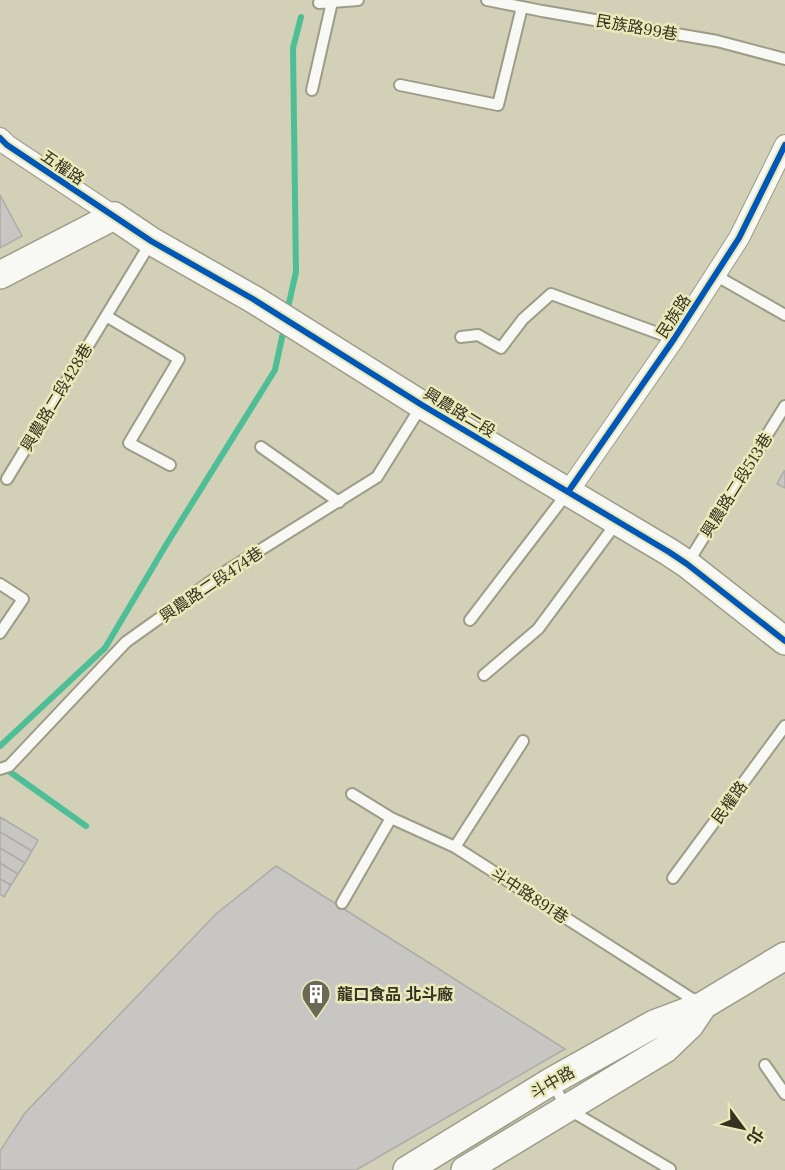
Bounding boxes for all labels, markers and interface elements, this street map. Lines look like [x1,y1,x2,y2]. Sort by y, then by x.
street label: 民族路99巷 [595,10,679,44]
street label: 五權路 [38,145,88,189]
street label: 民族路 [652,290,694,342]
street label: 興農路二段428巷 [16,339,96,455]
street label: 興農路二段 [421,383,499,441]
street label: 興農路二段513巷 [696,429,776,541]
street label: 興農路二段474巷 [155,542,267,626]
street label: 民權路 [707,777,751,827]
street label: 斗中路891巷 [488,863,572,927]
building icon: 龍口食品 北斗廠 [300,978,332,1020]
place label: 龍口食品 北斗廠 [337,984,453,1004]
street label: 斗中路 [526,1061,578,1103]
north arrow [713,1098,773,1158]
text: 北 [743,1124,768,1148]

